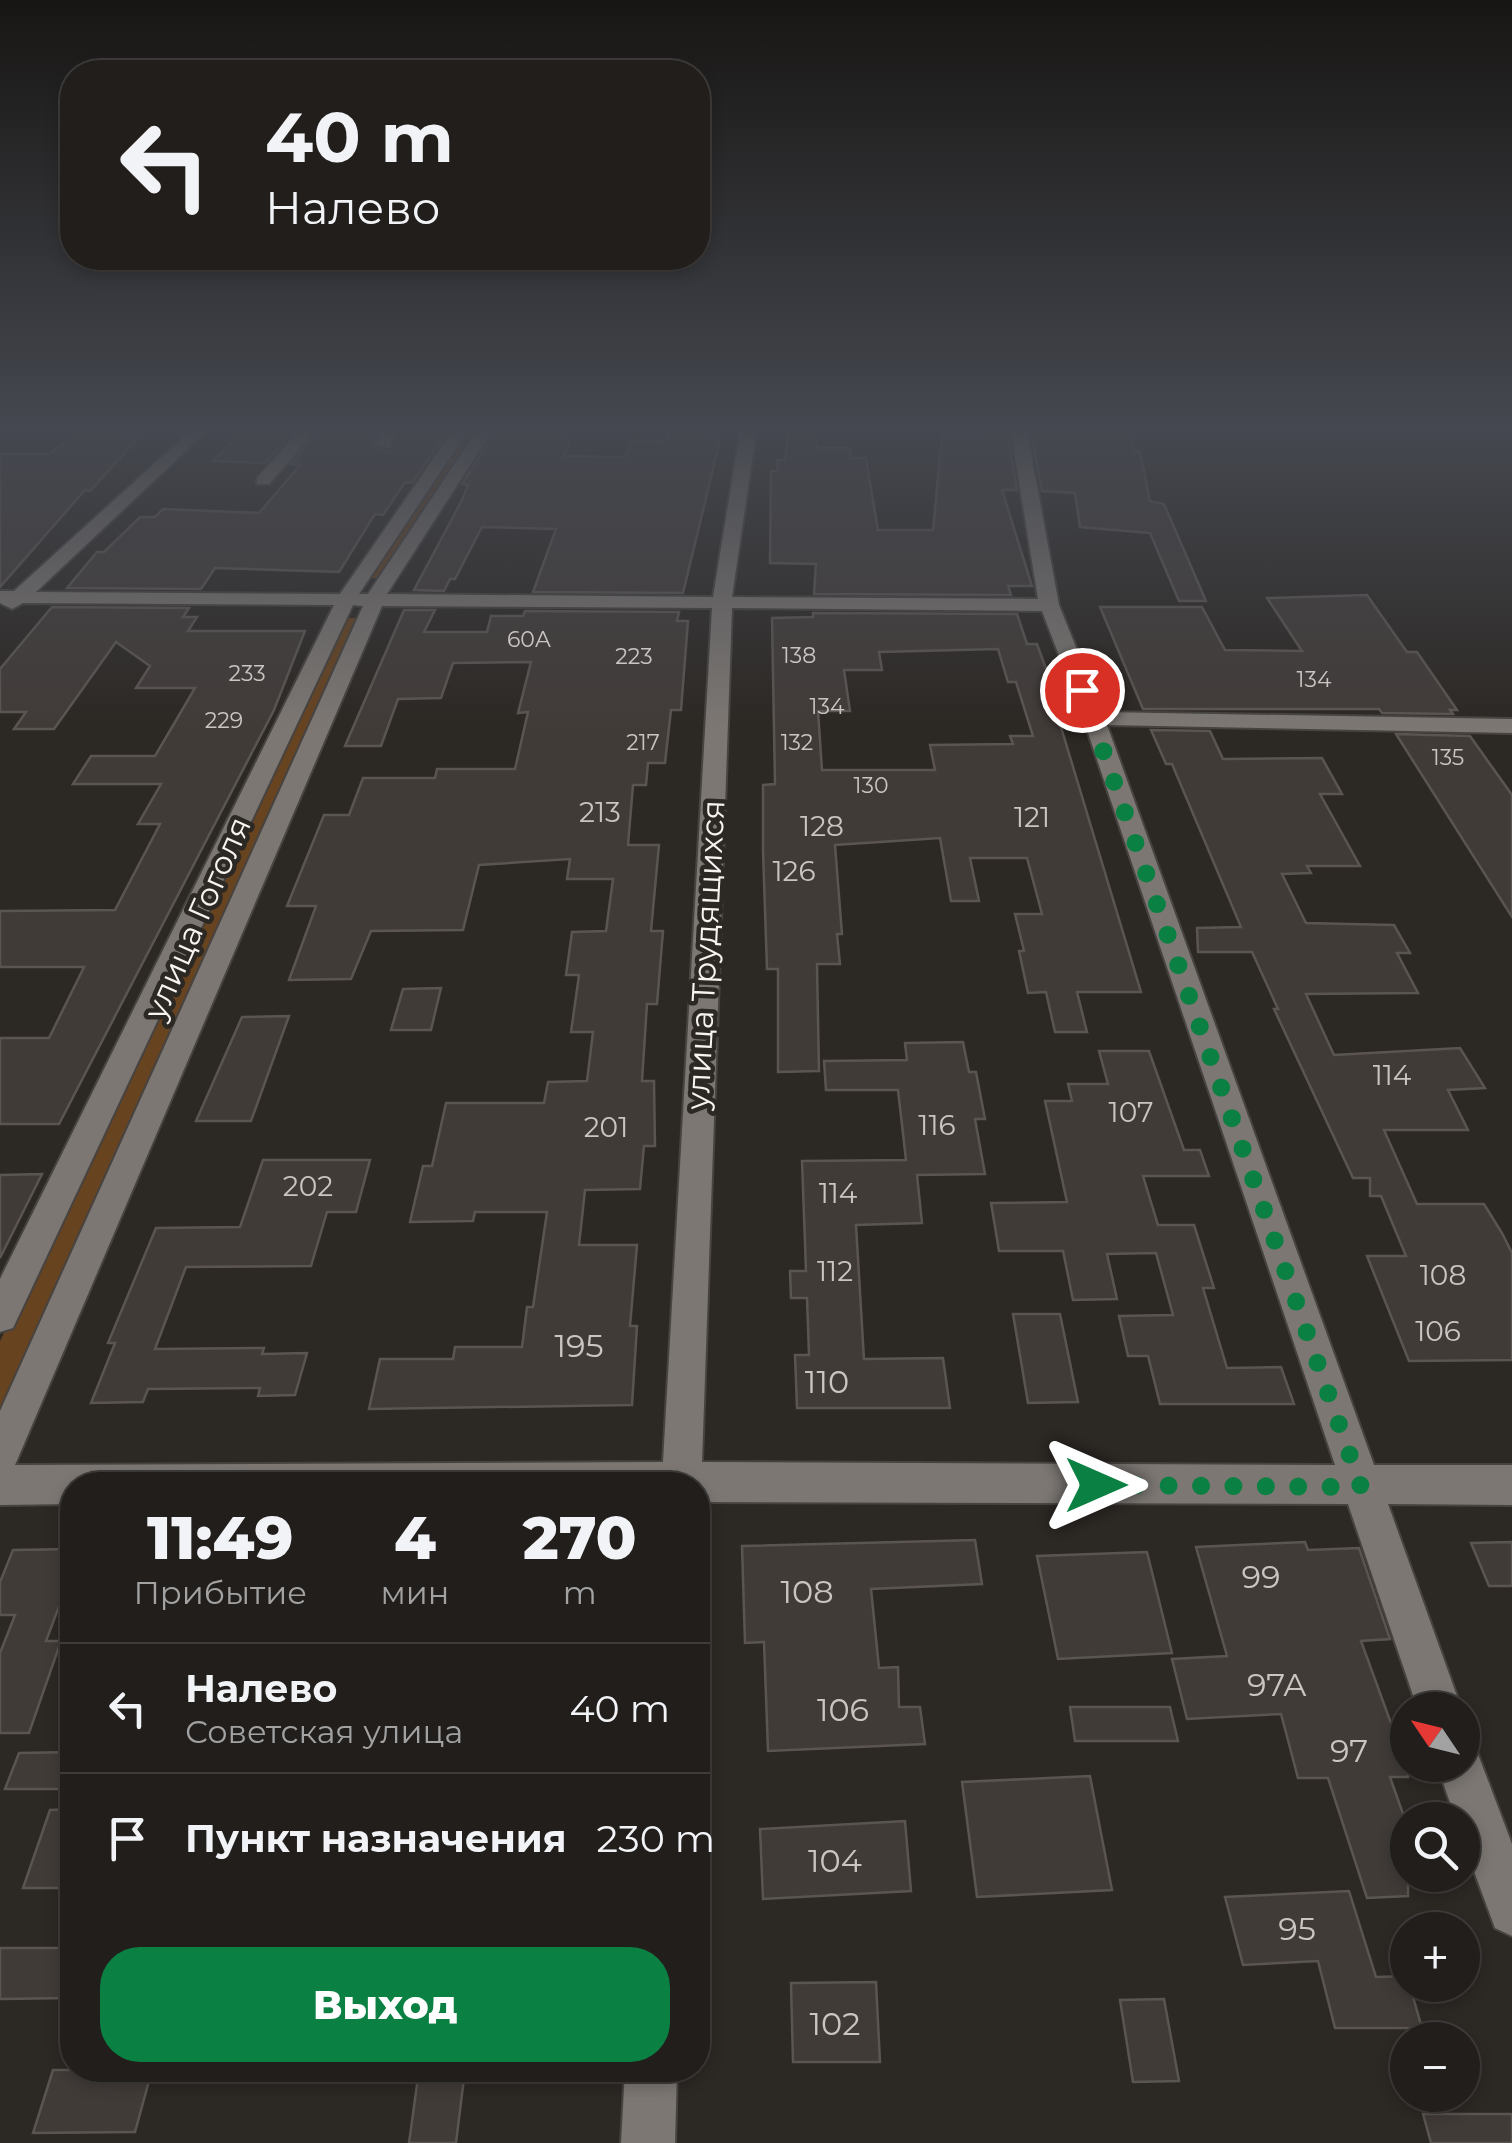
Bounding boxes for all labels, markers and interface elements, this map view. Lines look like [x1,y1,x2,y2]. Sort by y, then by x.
text: 40 m [265,94,454,180]
icon: left [100,100,230,230]
text: Налево [265,180,440,235]
house number: 60А [507,626,552,653]
house number: 138 [782,642,816,669]
house number: 223 [615,643,653,670]
pin [1040,648,1125,733]
house number: 233 [228,660,266,687]
icon: arrive [1055,663,1110,718]
house number: 134 [1297,666,1332,693]
house number: 134 [810,693,845,720]
house number: 229 [205,707,243,734]
house number: 217 [626,729,660,756]
house number: 132 [781,729,813,756]
house number: 135 [1432,744,1464,771]
house number: 130 [854,772,888,799]
house number: 213 [579,795,621,829]
street label: улица Трудящихся [677,799,733,1112]
house number: 121 [1014,800,1050,834]
house number: 128 [800,809,844,843]
street label: улица Гоголя [135,811,259,1026]
house number: 126 [772,854,816,888]
house number: 114 [1373,1058,1412,1092]
house number: 107 [1109,1095,1153,1129]
house number: 116 [918,1108,956,1142]
house number: 201 [584,1110,628,1144]
house number: 202 [283,1169,333,1203]
house number: 114 [819,1176,858,1210]
house number: 112 [817,1254,853,1288]
house number: 108 [1420,1258,1466,1292]
house number: 106 [1415,1314,1461,1348]
house number: 195 [554,1326,604,1365]
house number: 110 [805,1362,849,1401]
position arrow [1044,1433,1148,1537]
text: 11:49 [147,1501,293,1574]
text: 4 [394,1501,436,1574]
text: 270 [523,1501,637,1574]
house number: 99 [1242,1557,1280,1596]
house number: 108 [780,1572,834,1611]
text: Прибытие [133,1573,307,1612]
text: мин [380,1573,449,1612]
text: m [563,1573,597,1612]
text: Налево [185,1665,337,1712]
house number: 97А [1247,1665,1307,1704]
icon: left [100,1681,155,1736]
text: 40 m [569,1685,670,1732]
house number: 106 [817,1690,869,1729]
north arrow [1390,1692,1480,1782]
map controls [1390,1692,1480,2112]
text: Советская улица [185,1712,463,1751]
house number: 97 [1330,1731,1368,1770]
button: search [1390,1802,1480,1892]
icon: arrive [100,1811,155,1866]
text: Пункт назначения [185,1815,567,1862]
text: 230 m [597,1815,715,1862]
house number: 104 [808,1841,862,1880]
house number: 95 [1278,1909,1316,1948]
button: + [1390,1912,1480,2002]
button: Выход [100,1947,670,2062]
house number: 102 [810,2004,860,2043]
button: − [1390,2022,1480,2112]

